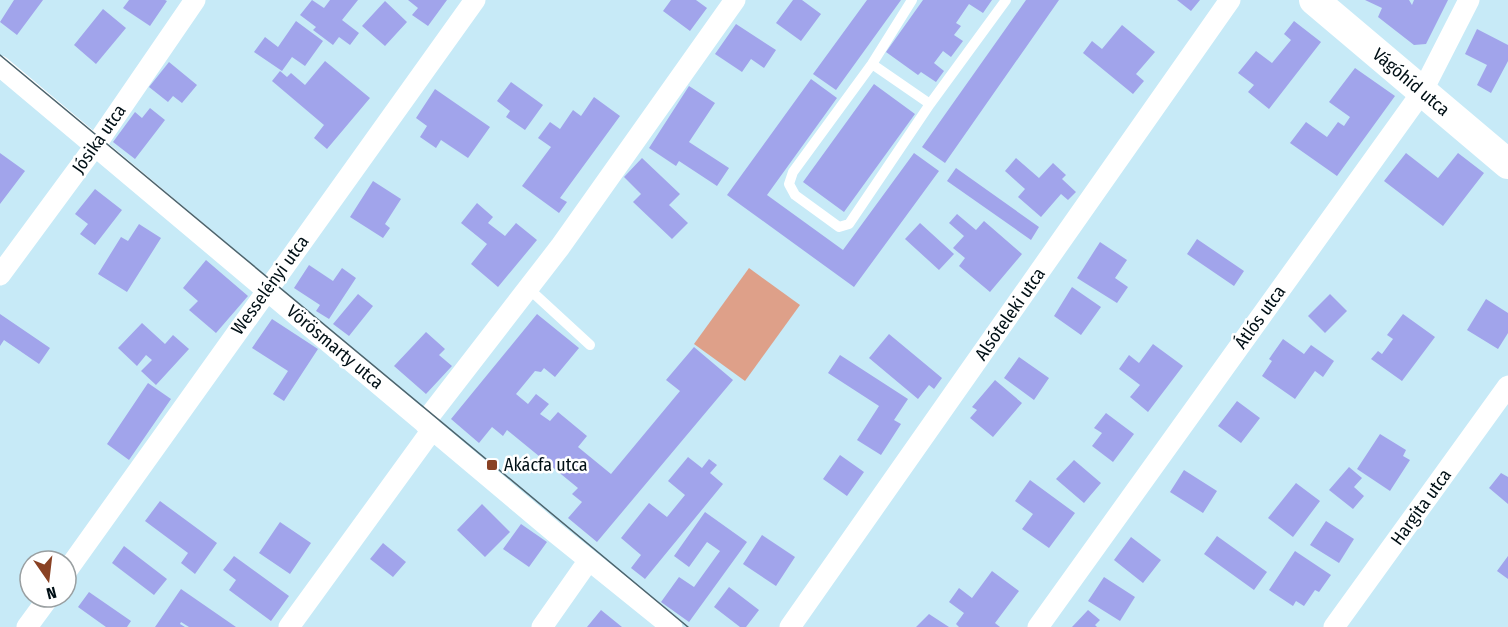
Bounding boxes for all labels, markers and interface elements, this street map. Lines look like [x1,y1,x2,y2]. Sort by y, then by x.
street label: Vágóhíd utca [1368,43,1454,121]
street label: Jósika utca [67,100,131,178]
street label: Wesselényi utca [227,231,313,339]
street label: Alsóteleki utca [970,263,1050,365]
street label: Átlós utca [1229,280,1290,353]
street label: Vörösmarty utca [282,300,388,394]
place label: Akácfa utca [504,454,588,476]
marker: Akácfa utca [485,458,499,472]
street label: Hargita utca [1386,464,1456,549]
north arrow [18,549,78,609]
text: N [45,583,58,603]

